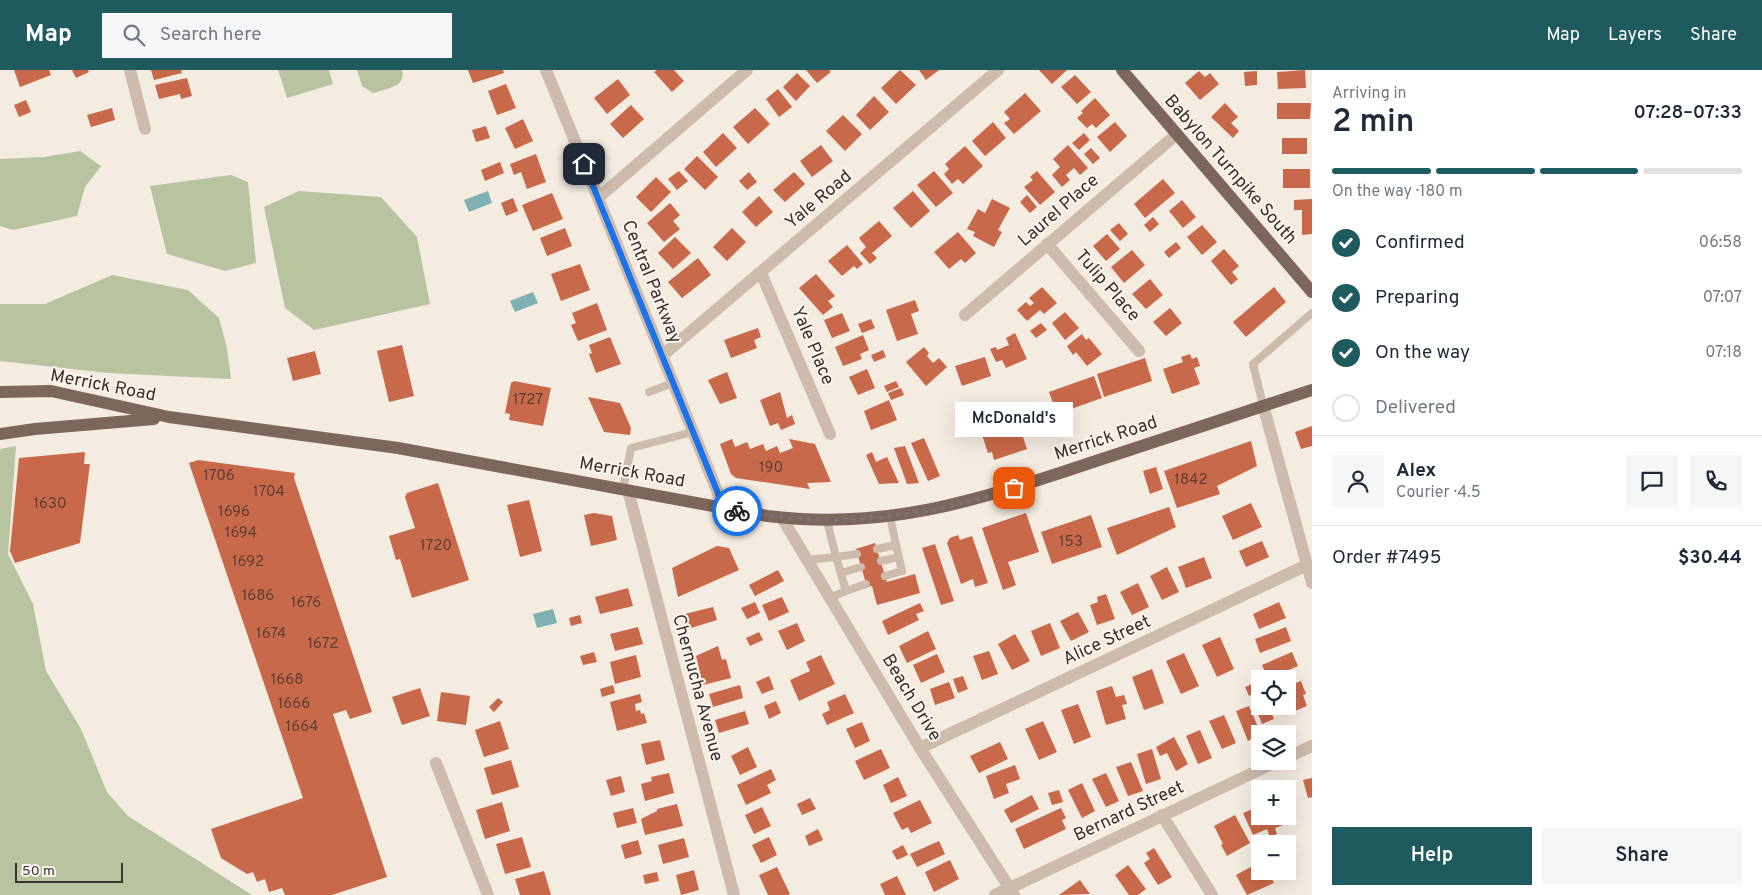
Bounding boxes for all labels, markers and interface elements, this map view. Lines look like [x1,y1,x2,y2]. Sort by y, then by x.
search box [102,13,452,58]
text: Map [25,20,72,50]
icon: search [120,21,148,49]
text: Search here [160,23,261,47]
text: Map [1546,24,1580,47]
text: Layers [1608,24,1662,47]
text: Share [1690,24,1737,47]
text: Arriving in [1332,84,1407,104]
street label: Babylon Turnpike South [1158,90,1302,250]
text: 07:28–07:33 [1634,101,1742,125]
text: 2 min [1332,103,1414,143]
pin [563,143,605,185]
icon: home [570,150,598,178]
street label: Yale Road [781,165,857,235]
street label: Laurel Place [1014,170,1104,252]
text: On the way · 180 m [1332,182,1463,202]
street label: Central Parkway [616,217,686,347]
icon: check [1332,229,1360,257]
text: Confirmed [1375,231,1465,255]
text: 06:58 [1699,233,1742,253]
street label: Tulip Place [1069,245,1145,327]
icon: check [1332,284,1360,312]
text: Preparing [1375,286,1459,310]
text: 07:07 [1703,288,1742,308]
street label: Yale Place [785,303,839,389]
icon: check [1332,339,1360,367]
text: On the way [1375,341,1470,365]
text: 07:18 [1705,343,1742,363]
street label: Merrick Road [48,364,158,408]
house number: 1727 [513,391,543,410]
text: Delivered [1375,396,1456,420]
callout: McDonald's [955,403,1073,438]
text: McDonald's [972,409,1056,429]
street label: Merrick Road [1051,411,1161,467]
street label: Merrick Road [577,452,687,494]
button: person [1332,455,1384,507]
button: chat [1626,455,1678,507]
button: phone [1690,455,1742,507]
house number: 190 [759,459,783,478]
text: Alex [1396,459,1436,483]
house number: 1706 [203,467,235,486]
pin [993,467,1035,509]
house number: 1842 [1174,471,1208,490]
icon: bag [1000,474,1028,502]
house number: 1704 [253,483,285,502]
text: Courier · 4.5 [1396,483,1481,503]
courier [712,486,762,536]
house number: 1630 [33,495,67,514]
icon: bike [723,497,751,525]
house number: 1696 [218,503,250,522]
house number: 1694 [225,524,257,543]
house number: 153 [1059,533,1083,552]
house number: 1720 [420,537,452,556]
text: Order #7495 [1332,546,1441,570]
text: $30.44 [1678,546,1742,570]
house number: 1692 [232,553,264,572]
house number: 1686 [242,587,274,606]
house number: 1676 [291,594,321,613]
street label: Alice Street [1059,611,1155,671]
street label: Chernucha Avenue [666,612,728,764]
house number: 1674 [256,625,286,644]
house number: 1672 [307,635,339,654]
street label: Beach Drive [876,650,946,746]
map controls [1251,670,1296,880]
button: locate [1251,670,1296,715]
house number: 1668 [271,671,303,690]
house number: 1666 [278,695,310,714]
house number: 1664 [286,718,318,737]
button: layers [1251,725,1296,770]
street label: Bernard Street [1070,776,1188,848]
button: + [1251,780,1296,825]
button: Help [1332,827,1532,885]
button: Share [1542,827,1742,885]
button: − [1251,835,1296,880]
scale bar [15,860,122,883]
text: 50 m [22,863,55,880]

